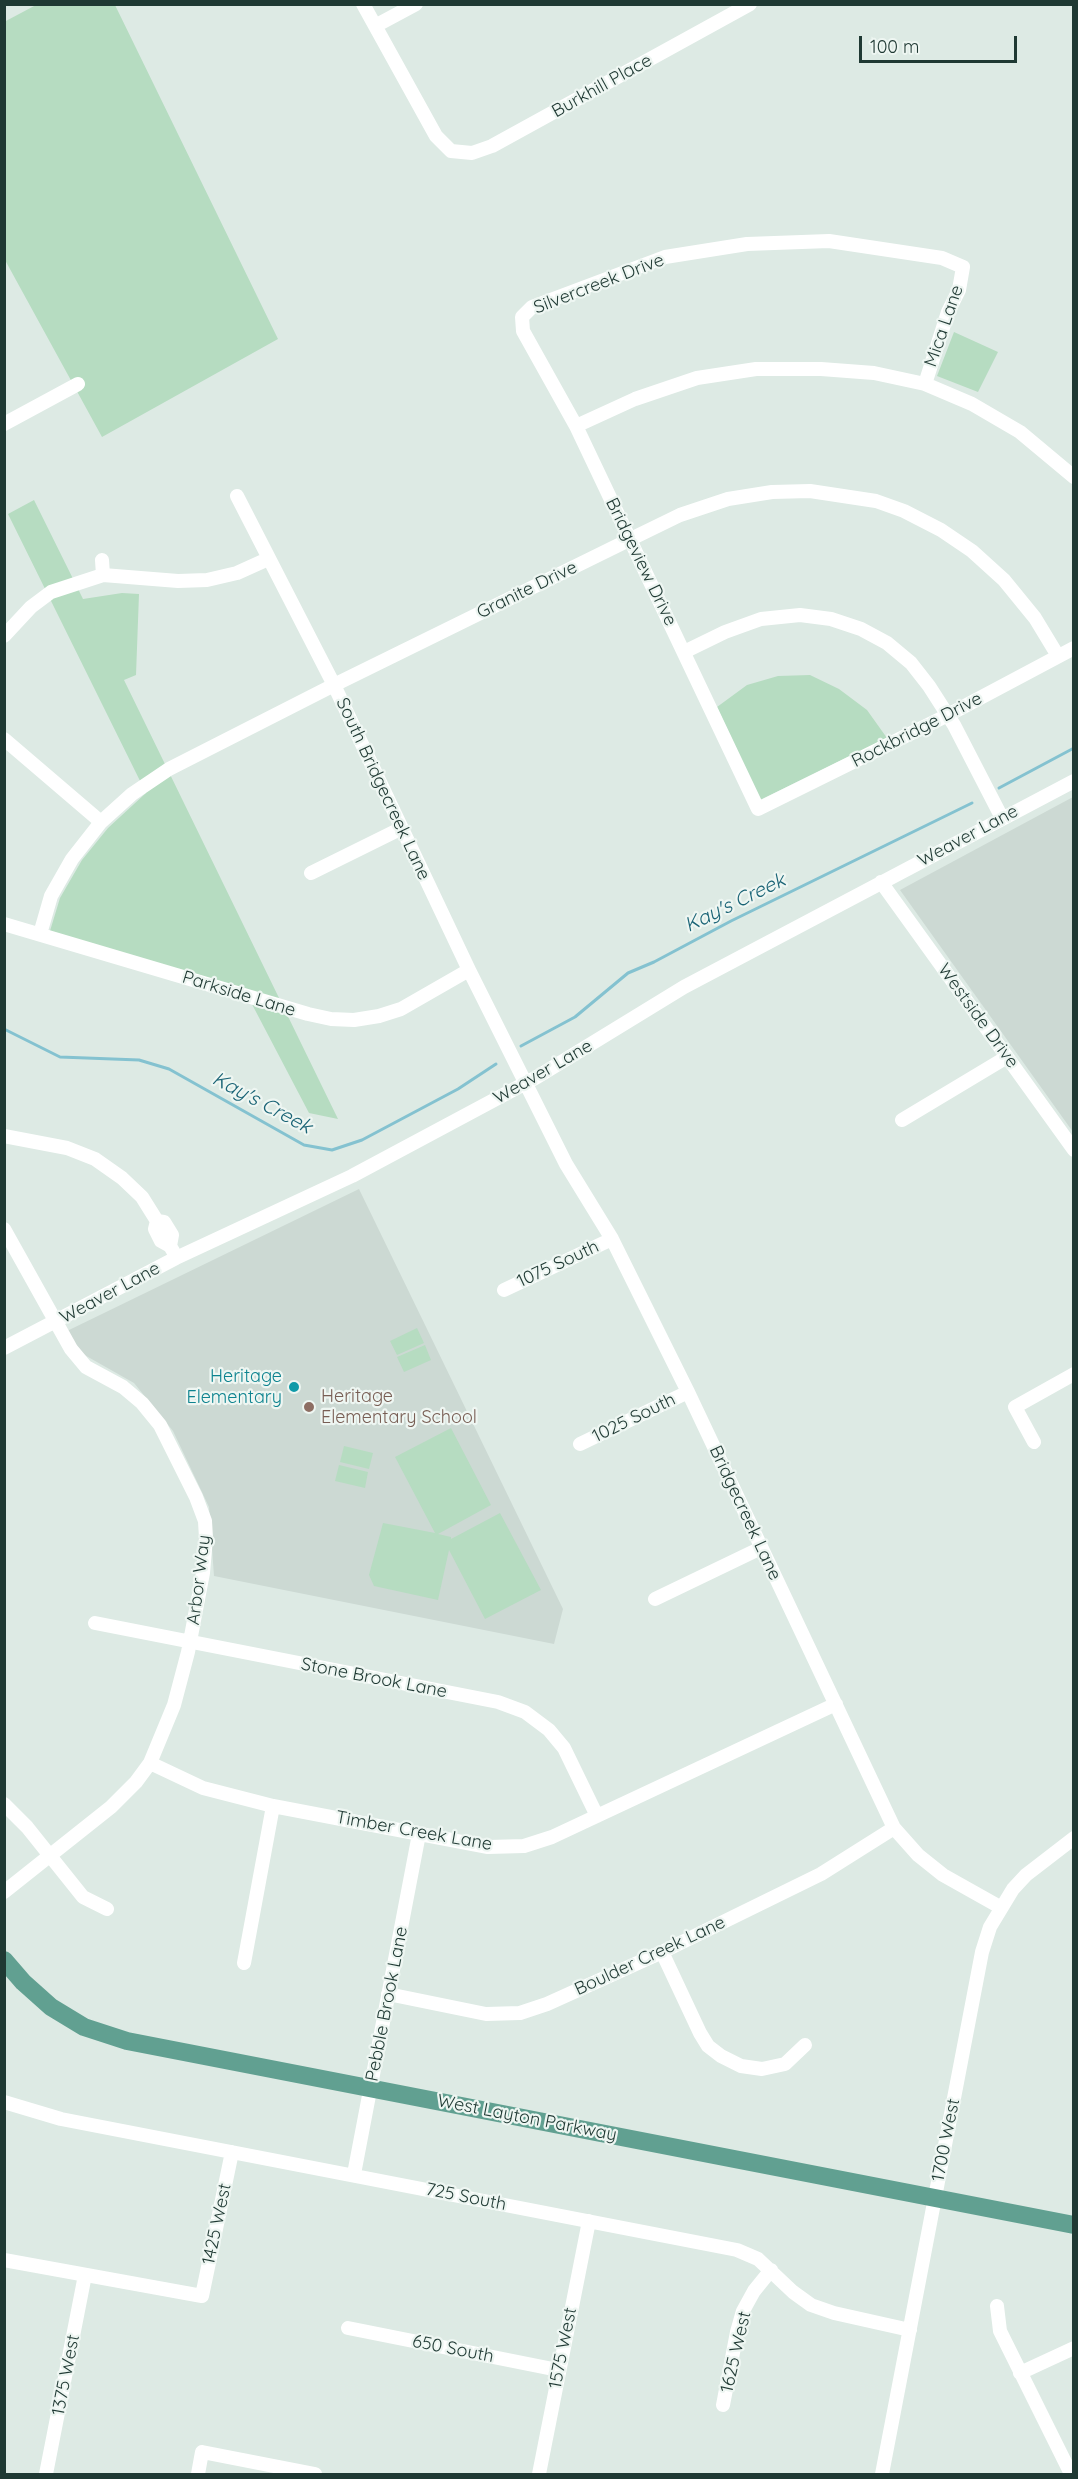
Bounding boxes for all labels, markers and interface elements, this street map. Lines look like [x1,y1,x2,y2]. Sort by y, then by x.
scale bar [862,24,1020,62]
text: 100 m [870,35,919,58]
street label: Burkhill Place [548,50,656,122]
street label: Silvercreek Drive [531,249,667,319]
street label: Mica Lane [920,282,968,370]
street label: Bridgeview Drive [601,494,681,630]
street label: Granite Drive [473,556,581,624]
street label: Rockbridge Drive [848,688,986,772]
street label: South Bridgecreek Lane [331,694,435,884]
street label: Weaver Lane [914,801,1022,871]
water label: Kay's Creek [681,868,789,938]
street label: Westside Drive [933,960,1023,1072]
street label: Parkside Lane [180,967,298,1021]
street label: Weaver Lane [490,1035,596,1109]
water label: Kay's Creek [208,1067,316,1139]
street label: 1075 South [514,1236,602,1292]
street label: Weaver Lane [56,1258,164,1328]
place label: Heritage Elementary [186,1366,282,1408]
marker: Heritage Elementary [287,1380,301,1394]
place label: Heritage Elementary School [321,1386,477,1428]
street label: 1025 South [589,1389,679,1447]
marker: Heritage Elementary School [302,1400,316,1414]
street label: Bridgecreek Lane [704,1442,786,1584]
street label: Arbor Way [183,1534,215,1626]
street label: Stone Brook Lane [299,1653,449,1703]
street label: Timber Creek Lane [334,1807,494,1855]
street label: Boulder Creek Lane [571,1912,729,2000]
street label: Pebble Brook Lane [361,1925,413,2083]
street label: West Layton Parkway [435,2090,619,2146]
street label: 1700 West [927,2097,965,2183]
street label: 725 South [424,2179,508,2215]
street label: 1425 West [198,2181,236,2267]
street label: 1575 West [545,2306,581,2390]
street label: 1625 West [716,2309,756,2395]
street label: 650 South [410,2331,496,2367]
street label: 1375 West [48,2333,84,2417]

